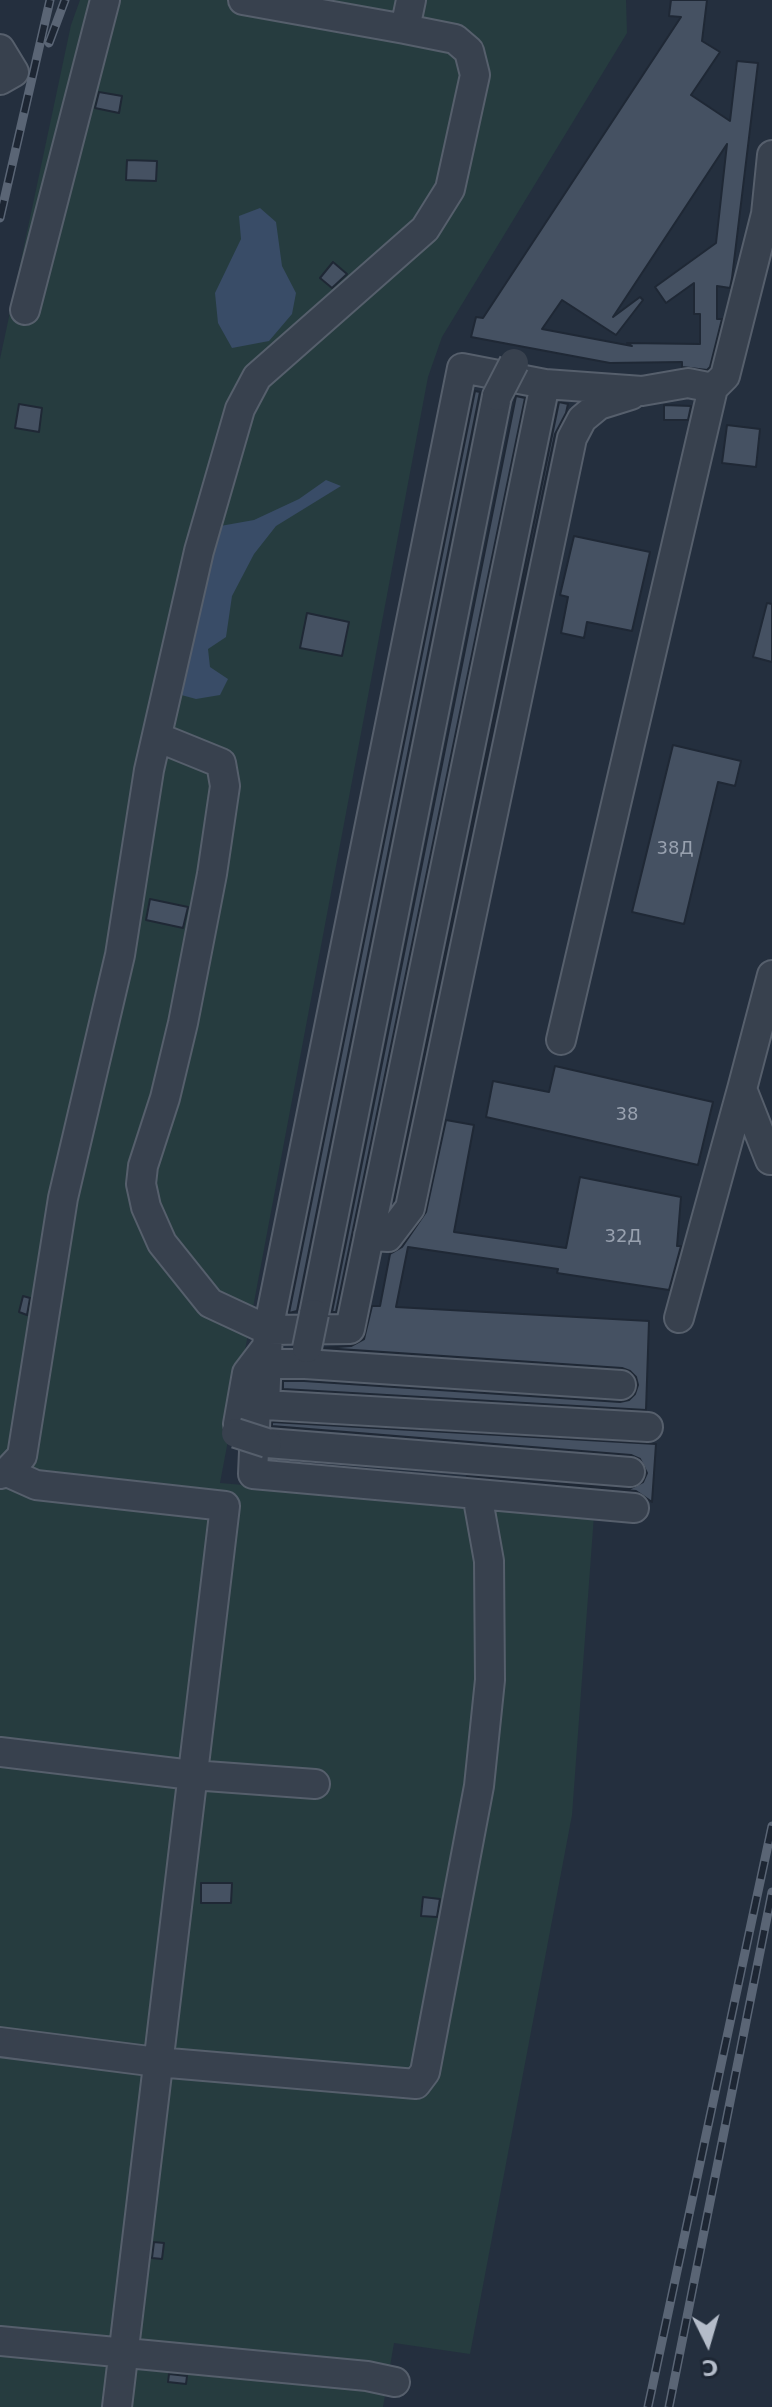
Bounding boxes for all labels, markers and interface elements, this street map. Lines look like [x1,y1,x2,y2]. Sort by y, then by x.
house number: 38Д [657,838,693,860]
house number: 38 [616,1104,638,1126]
house number: 32Д [605,1226,641,1248]
north arrow [668,2303,748,2383]
text: С [701,2354,719,2381]

